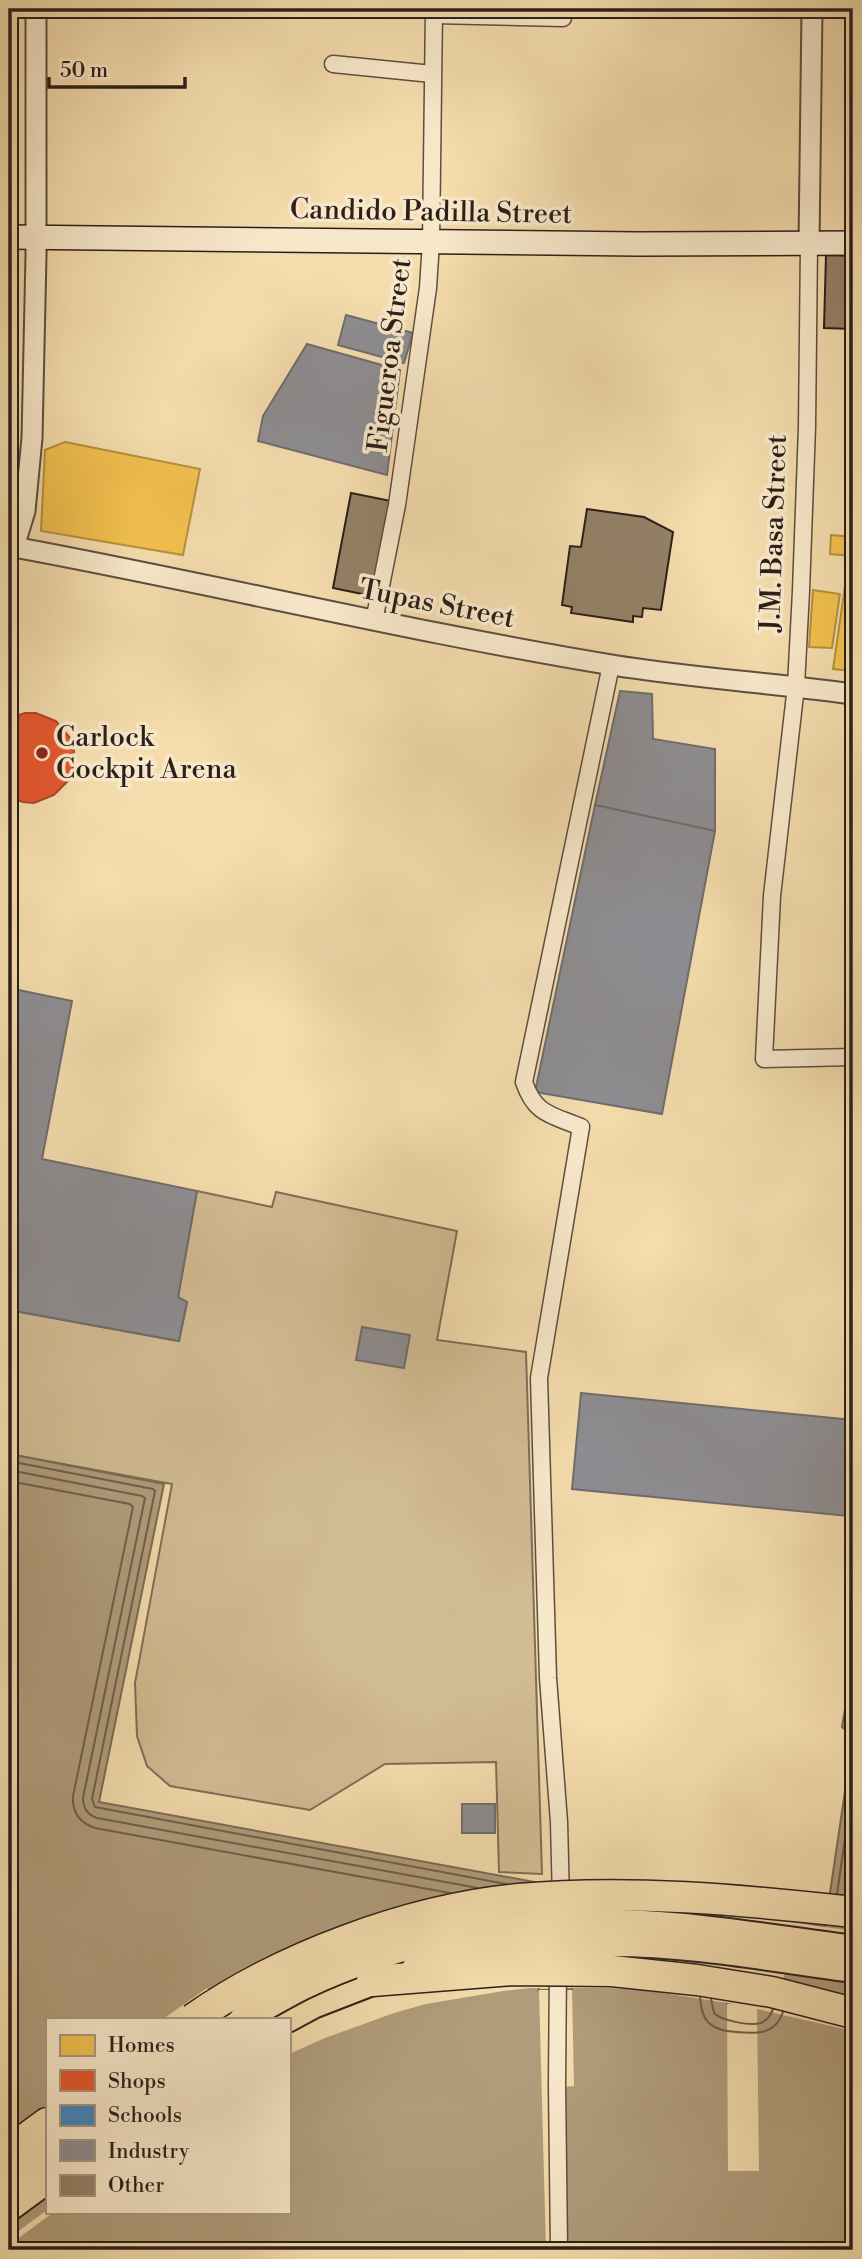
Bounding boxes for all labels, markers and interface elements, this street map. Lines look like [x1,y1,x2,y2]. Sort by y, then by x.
scale bar [49,46,186,90]
text: 50 m [60,58,108,84]
street label: Candido Padilla Street [290,192,572,232]
street label: Figueroa Street [361,256,419,454]
street label: J.M. Basa Street [753,434,795,633]
street label: Tupas Street [356,572,518,636]
place label: Carlock Cockpit Arena [56,720,237,787]
marker: Carlock Cockpit Arena [34,745,50,761]
legend [46,2018,290,2214]
text: Homes [108,2033,175,2059]
text: Shops [108,2069,166,2095]
text: Schools [108,2103,182,2129]
text: Industry [108,2139,190,2165]
text: Other [108,2173,164,2199]

